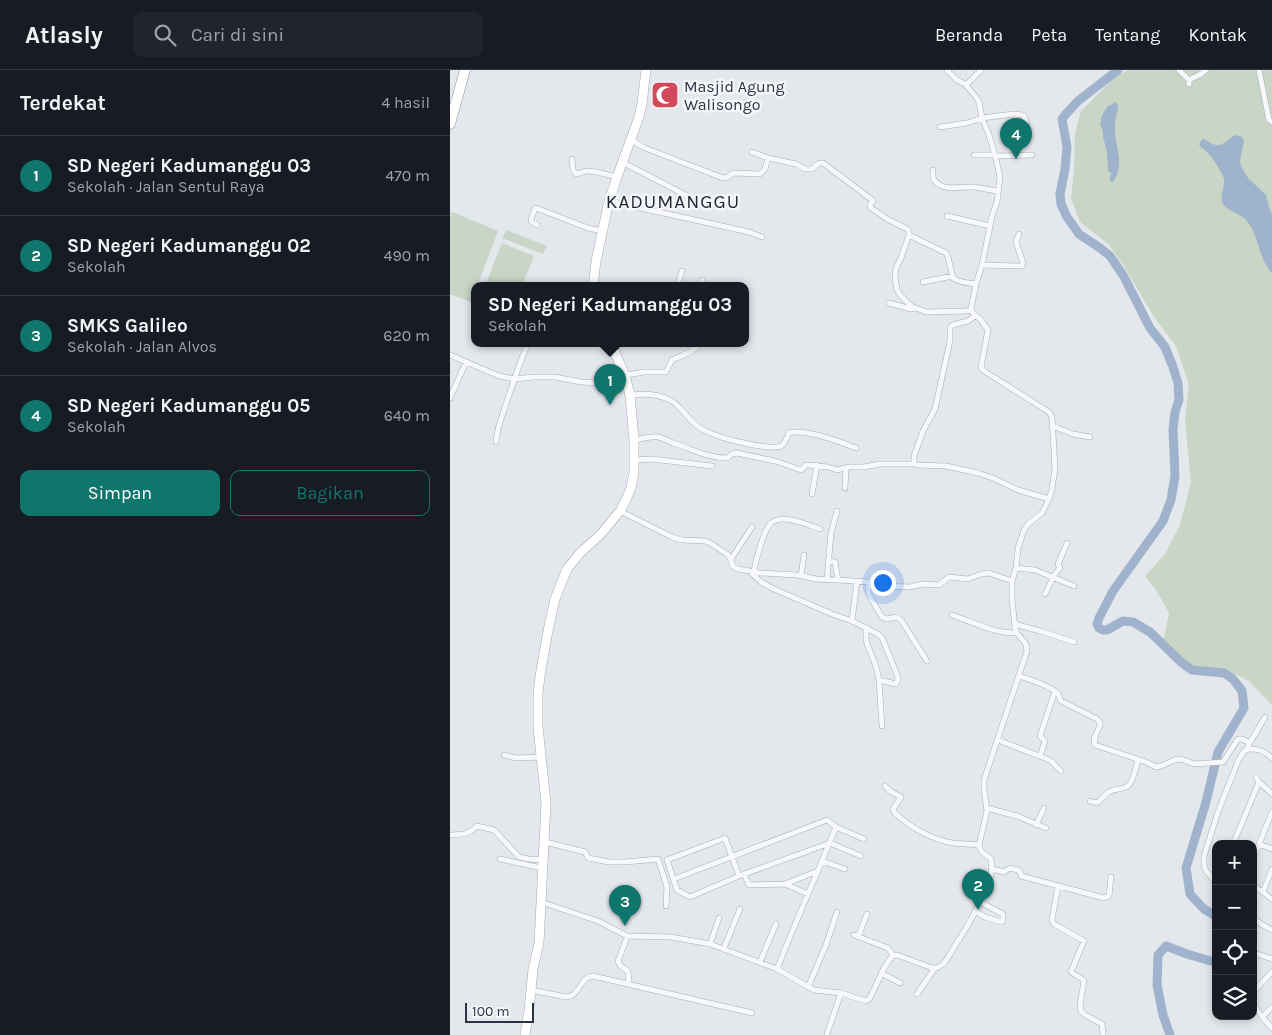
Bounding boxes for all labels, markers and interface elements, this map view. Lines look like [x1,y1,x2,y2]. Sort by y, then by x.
search box [133,12,483,57]
text: Atlasly [25,21,103,49]
icon: search [151,21,179,49]
text: Cari di sini [191,24,284,46]
text: Beranda [935,24,1003,46]
text: Peta [1031,24,1067,46]
text: Tentang [1095,24,1161,46]
text: Kontak [1189,24,1247,46]
place label: Masjid Agung Walisongo [684,77,784,114]
mosque icon: Masjid Agung Walisongo [650,80,680,110]
text: Terdekat [20,91,106,115]
text: 4 hasil [381,93,430,112]
pin: 4 [1000,118,1032,159]
text: SD Negeri Kadumanggu 03 [67,155,311,177]
text: 1 [33,166,39,185]
text: 470 m [385,166,430,185]
text: Sekolah · Jalan Sentul Raya [67,177,264,196]
district label: KADUMANGGU [606,191,740,213]
text: SD Negeri Kadumanggu 02 [67,235,311,257]
text: 2 [31,246,41,265]
text: 490 m [384,246,430,265]
text: Sekolah [67,257,126,276]
popup [471,282,749,347]
text: SD Negeri Kadumanggu 03 [488,294,732,316]
text: SMKS Galileo [67,315,188,337]
text: Sekolah [488,316,547,335]
text: 3 [31,326,41,345]
text: 620 m [383,326,430,345]
text: Sekolah · Jalan Alvos [67,337,217,356]
pin: 1 [594,364,626,405]
text: SD Negeri Kadumanggu 05 [67,395,310,417]
text: 4 [31,406,41,425]
text: 640 m [384,406,430,425]
text: Sekolah [67,417,126,436]
button: Simpan [20,470,220,516]
button: Bagikan [230,470,430,516]
your location [870,570,896,596]
map controls [1212,840,1257,1020]
button: + [1212,840,1257,885]
pin: 2 [962,869,994,910]
pin: 3 [609,885,641,926]
button: − [1212,885,1257,930]
button: locate [1212,930,1257,975]
button: layers [1212,975,1257,1020]
scale bar [465,1000,534,1023]
text: 100 m [472,1003,510,1020]

